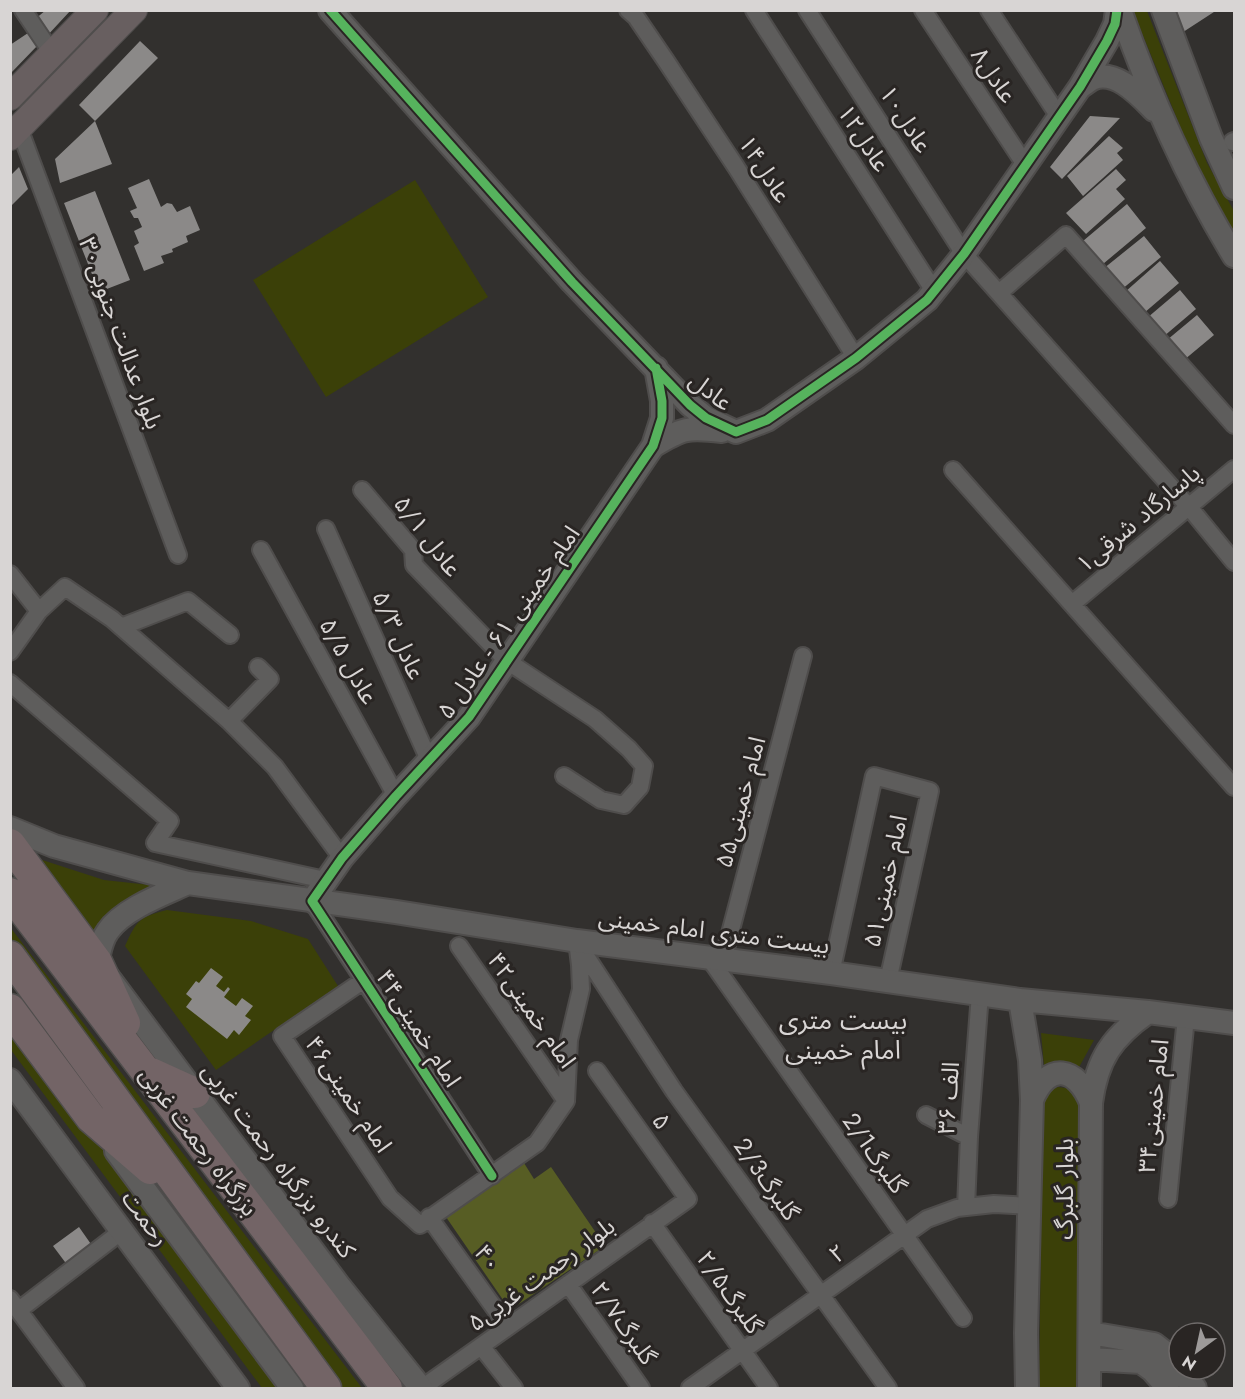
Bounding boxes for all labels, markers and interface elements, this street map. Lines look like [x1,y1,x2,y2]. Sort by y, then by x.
street label: ۸عادل [962,40,1026,110]
street label: عادل۱۰ [871,78,941,160]
street label: عادل۱۲ [829,97,899,179]
street label: عادل۱۴ [730,128,800,210]
street label: بلوار عدالت جنوبی۳۰ [70,232,172,434]
street label: عادل [682,363,740,419]
street label: پاسارگاد شرقی۱ [1068,455,1208,581]
street label: عادل ۵/۱ [386,488,470,584]
street label: امام خمینی ۶۱ - عادل ۵ [428,518,589,726]
street label: عادل ۵/۳ [364,585,434,685]
street label: عادل ۵/۵ [311,611,387,711]
street label: امام خمینی۵۵ [706,733,775,872]
street label: امام خمینی۵۱ [854,812,917,951]
street label: بیست متری امام خمینی [596,899,832,964]
street label: امام خمینی۴۲ [478,945,585,1076]
street label: ۴۴امام خمینی [367,962,470,1094]
district label: بیست متری امام خمینی [779,1001,907,1070]
street label: امام خمینی۴۶ [296,1028,401,1160]
street label: امام خمینی۳۴ [1129,1037,1178,1175]
street label: کندرو بزرگراه رحمت غربی [194,1055,365,1266]
street label: ۳۶ الف [928,1060,968,1136]
street label: بزرگراه رحمت غربی [133,1061,265,1221]
street label: ۵ [644,1105,680,1137]
street label: 2/1گلبرگ [834,1105,916,1202]
street label: 2/3گلبرگ [726,1130,809,1228]
street label: بلوار گلبرگ [1047,1138,1082,1240]
street label: رحمت [116,1184,176,1252]
street label: بلوار رحمت غربی۵ [460,1208,622,1340]
street label: ۲ [821,1235,853,1271]
street label: ۴۰ [466,1237,510,1279]
street label: گلبرگ۲/۵ [688,1243,772,1342]
street label: گلبرگ۲/۷ [582,1274,666,1373]
north arrow [1167,1321,1227,1381]
text: N [1178,1350,1201,1376]

